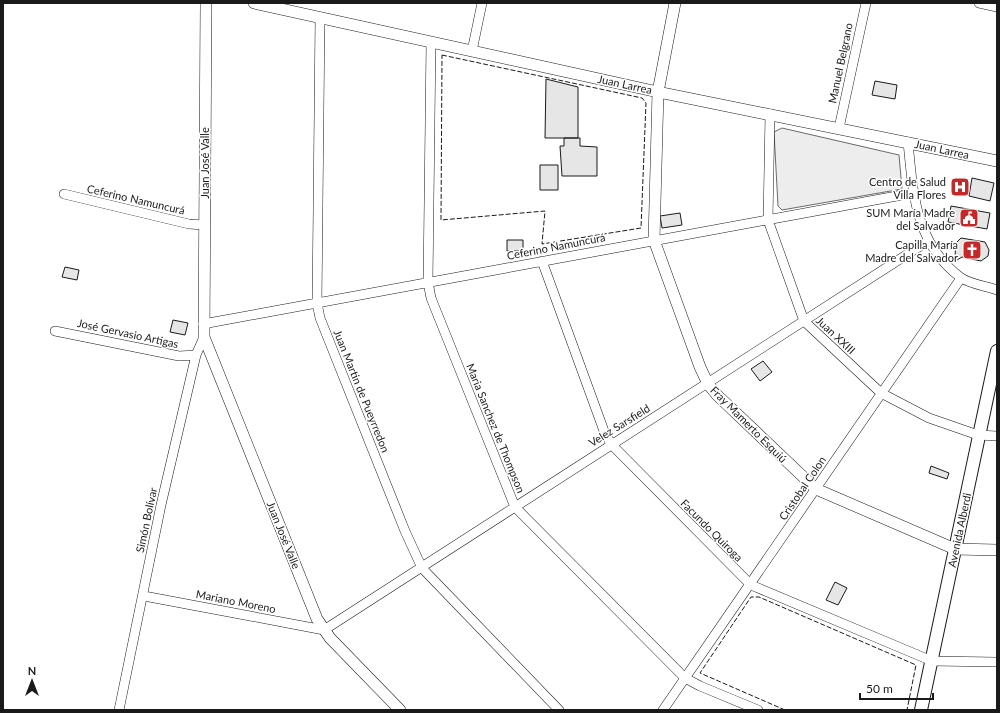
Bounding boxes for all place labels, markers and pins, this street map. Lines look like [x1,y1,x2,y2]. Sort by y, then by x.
place label: Centro de Salud Villa Flores [869,175,946,201]
hospital icon: Centro de Salud Villa Flores [949,176,971,198]
place label: SUM María Madre del Salvador [866,206,955,232]
public building icon: SUM María Madre del Salvador [958,207,980,229]
place label: Capilla María Madre del Salvador [865,238,958,264]
church icon: Capilla María Madre del Salvador [961,239,983,261]

